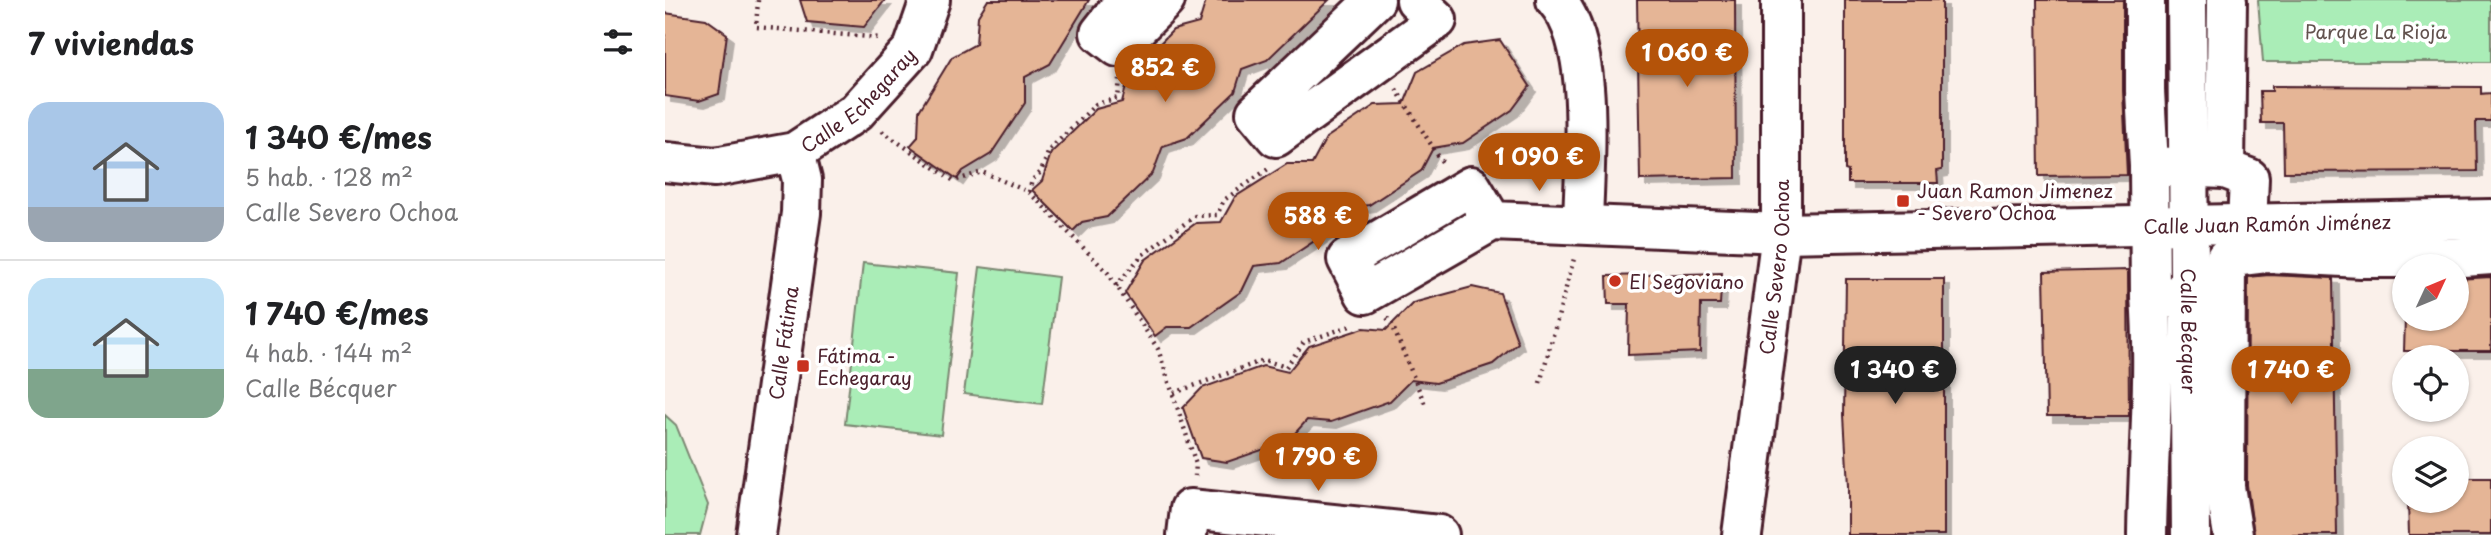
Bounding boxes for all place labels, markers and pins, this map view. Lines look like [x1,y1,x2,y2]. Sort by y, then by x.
pin: 1 060 € [1622,29,1752,89]
pin: 852 € [1116,44,1214,104]
pin: 1 090 € [1474,134,1604,193]
place label: Juan Ramon Jimenez - Severo Ochoa [1917,176,2113,226]
pin: 588 € [1269,192,1367,252]
marker: Juan Ramon Jimenez - Severo Ochoa [1895,193,1911,209]
place label: El Segoviano [1629,267,1744,295]
marker: El Segoviano [1607,273,1623,289]
place label: Fátima - Echegaray [817,341,912,391]
pin: 1 340 € [1830,346,1960,406]
pin: 1 740 € [2226,346,2356,406]
marker: Fátima - Echegaray [795,358,811,374]
pin: 1 790 € [1253,434,1383,493]

